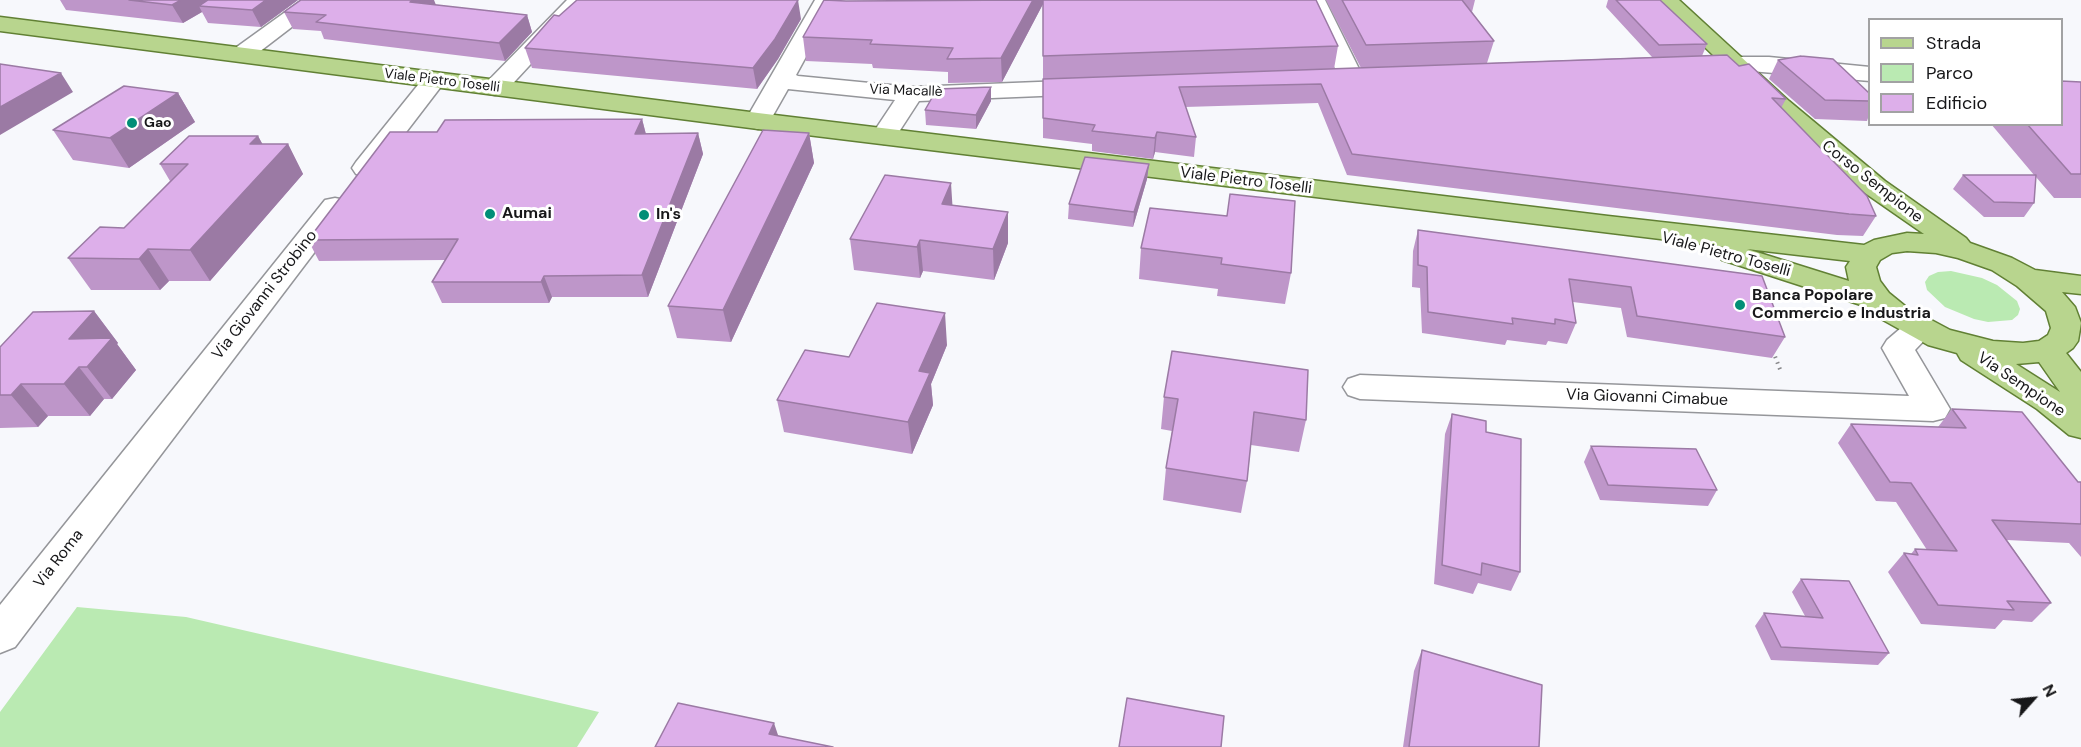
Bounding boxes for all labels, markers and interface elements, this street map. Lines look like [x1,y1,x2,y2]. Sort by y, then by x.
legend [1868,18,2063,126]
text: Strada [1926,31,1981,55]
text: Parco [1926,61,1973,85]
street label: Viale Pietro Toselli [383,66,501,96]
street label: Via Macallè [869,81,943,101]
text: Edificio [1926,91,1987,115]
place label: Gao [144,115,172,131]
marker: Gao [125,116,139,130]
street label: Corso Sempione [1818,137,1926,227]
street label: Viale Pietro Toselli [1179,163,1313,199]
place label: Aumai [502,204,552,224]
place label: In's [656,205,681,225]
marker: Aumai [483,207,497,221]
marker: In's [637,208,651,222]
street label: Via Giovanni Strobino [209,226,321,364]
street label: Viale Pietro Toselli [1659,229,1793,281]
place label: Banca Popolare Commercio e Industria [1752,286,1931,324]
marker: Banca Popolare Commercio e Industria [1733,298,1747,312]
street label: Via Sempione [1973,349,2069,421]
street label: Via Giovanni Cimabue [1566,386,1728,410]
street label: Via Roma [30,526,88,592]
north arrow [2003,669,2063,729]
text: N [2037,681,2061,701]

